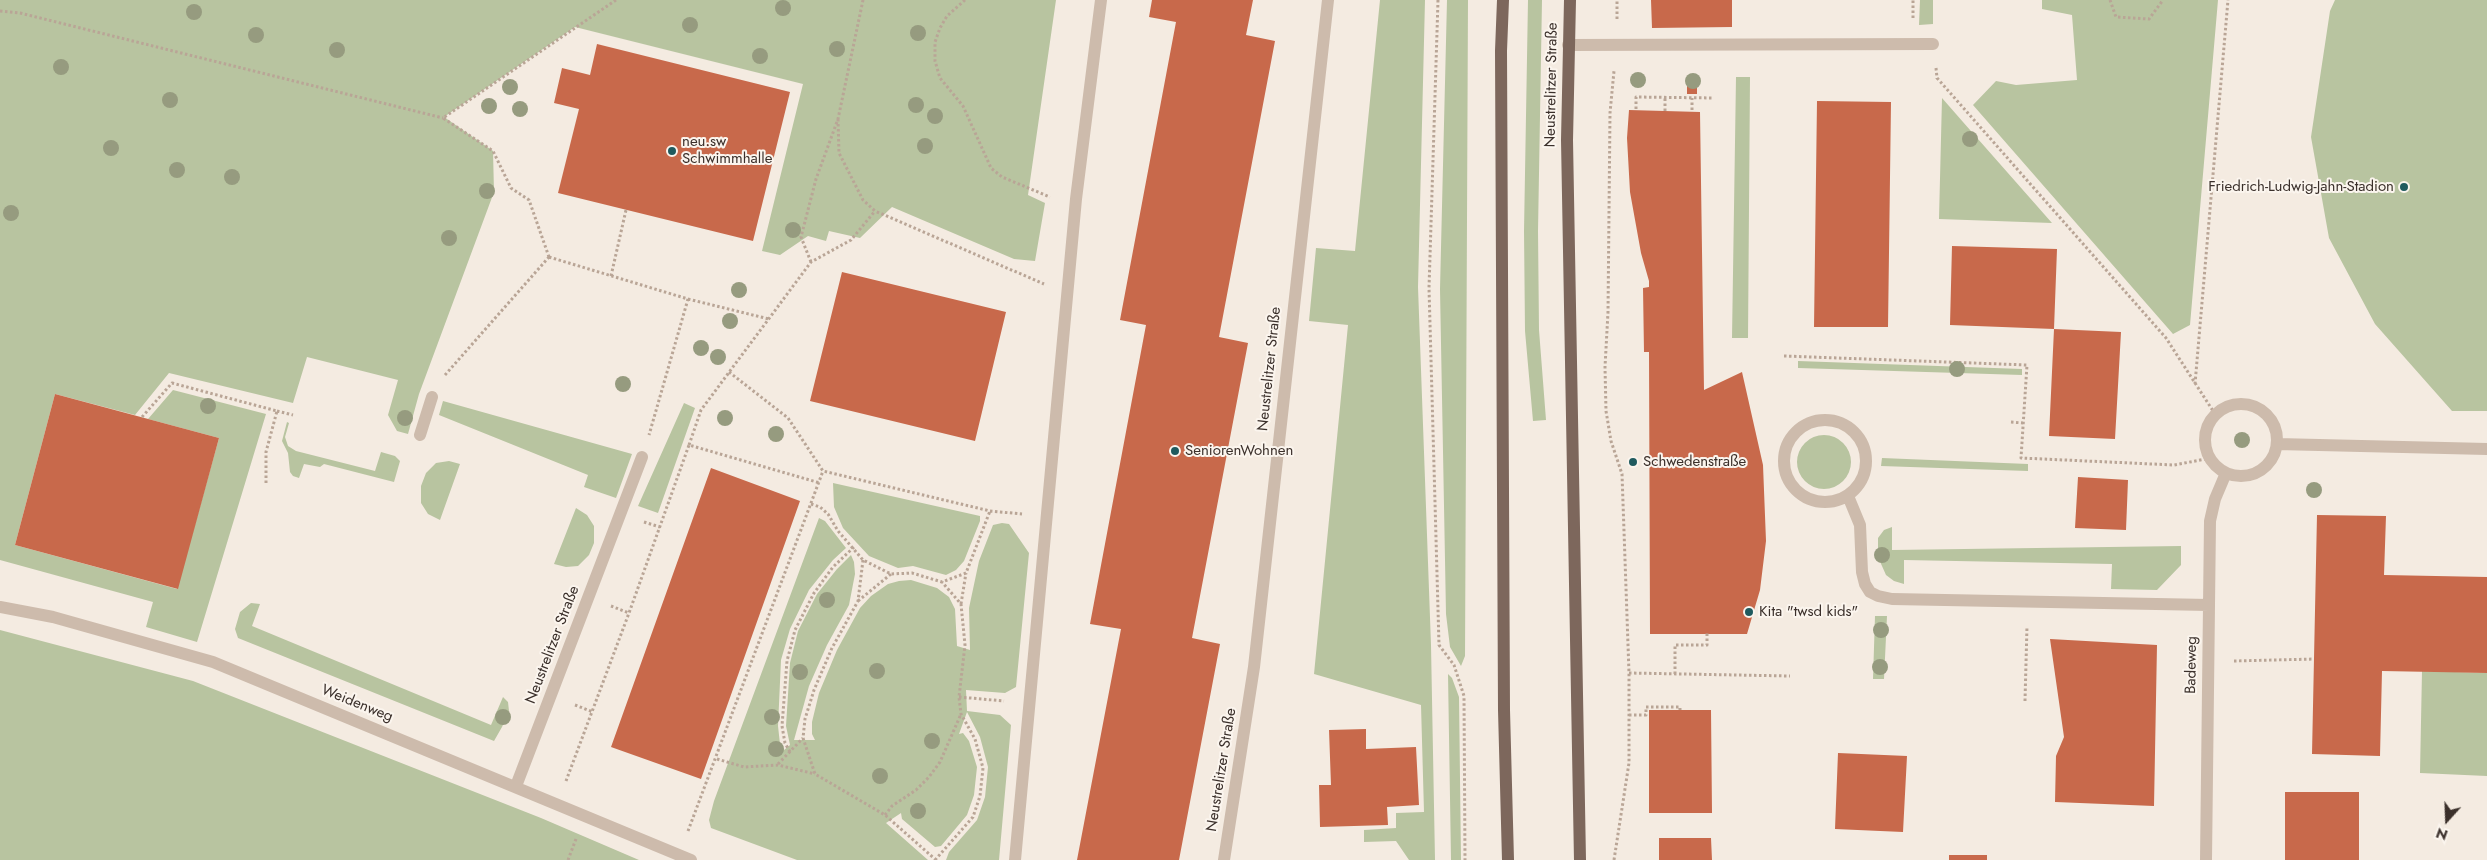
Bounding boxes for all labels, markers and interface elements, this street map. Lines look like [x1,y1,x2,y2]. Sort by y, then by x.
street label: Neustrelitzer Straße [1542,22,1562,148]
place label: neu.sw Schwimmhalle [682,133,772,168]
marker: neu.sw Schwimmhalle [666,145,678,157]
place label: Friedrich-Ludwig-Jahn-Stadion [2208,178,2394,196]
marker: Friedrich-Ludwig-Jahn-Stadion [2398,181,2410,193]
street label: Neustrelitzer Straße [1255,306,1285,432]
place label: SeniorenWohnen [1185,442,1293,460]
marker: SeniorenWohnen [1169,445,1181,457]
place label: Schwedenstraße [1643,453,1746,471]
marker: Schwedenstraße [1627,456,1639,468]
street label: Neustrelitzer Straße [522,583,584,707]
place label: Kita "twsd kids" [1759,603,1858,621]
marker: Kita "twsd kids" [1743,606,1755,618]
street label: Badeweg [2182,636,2202,694]
street label: Weidenweg [319,681,395,727]
street label: Neustrelitzer Straße [1203,707,1241,833]
north arrow [2422,795,2472,845]
text: N [2433,823,2451,845]

